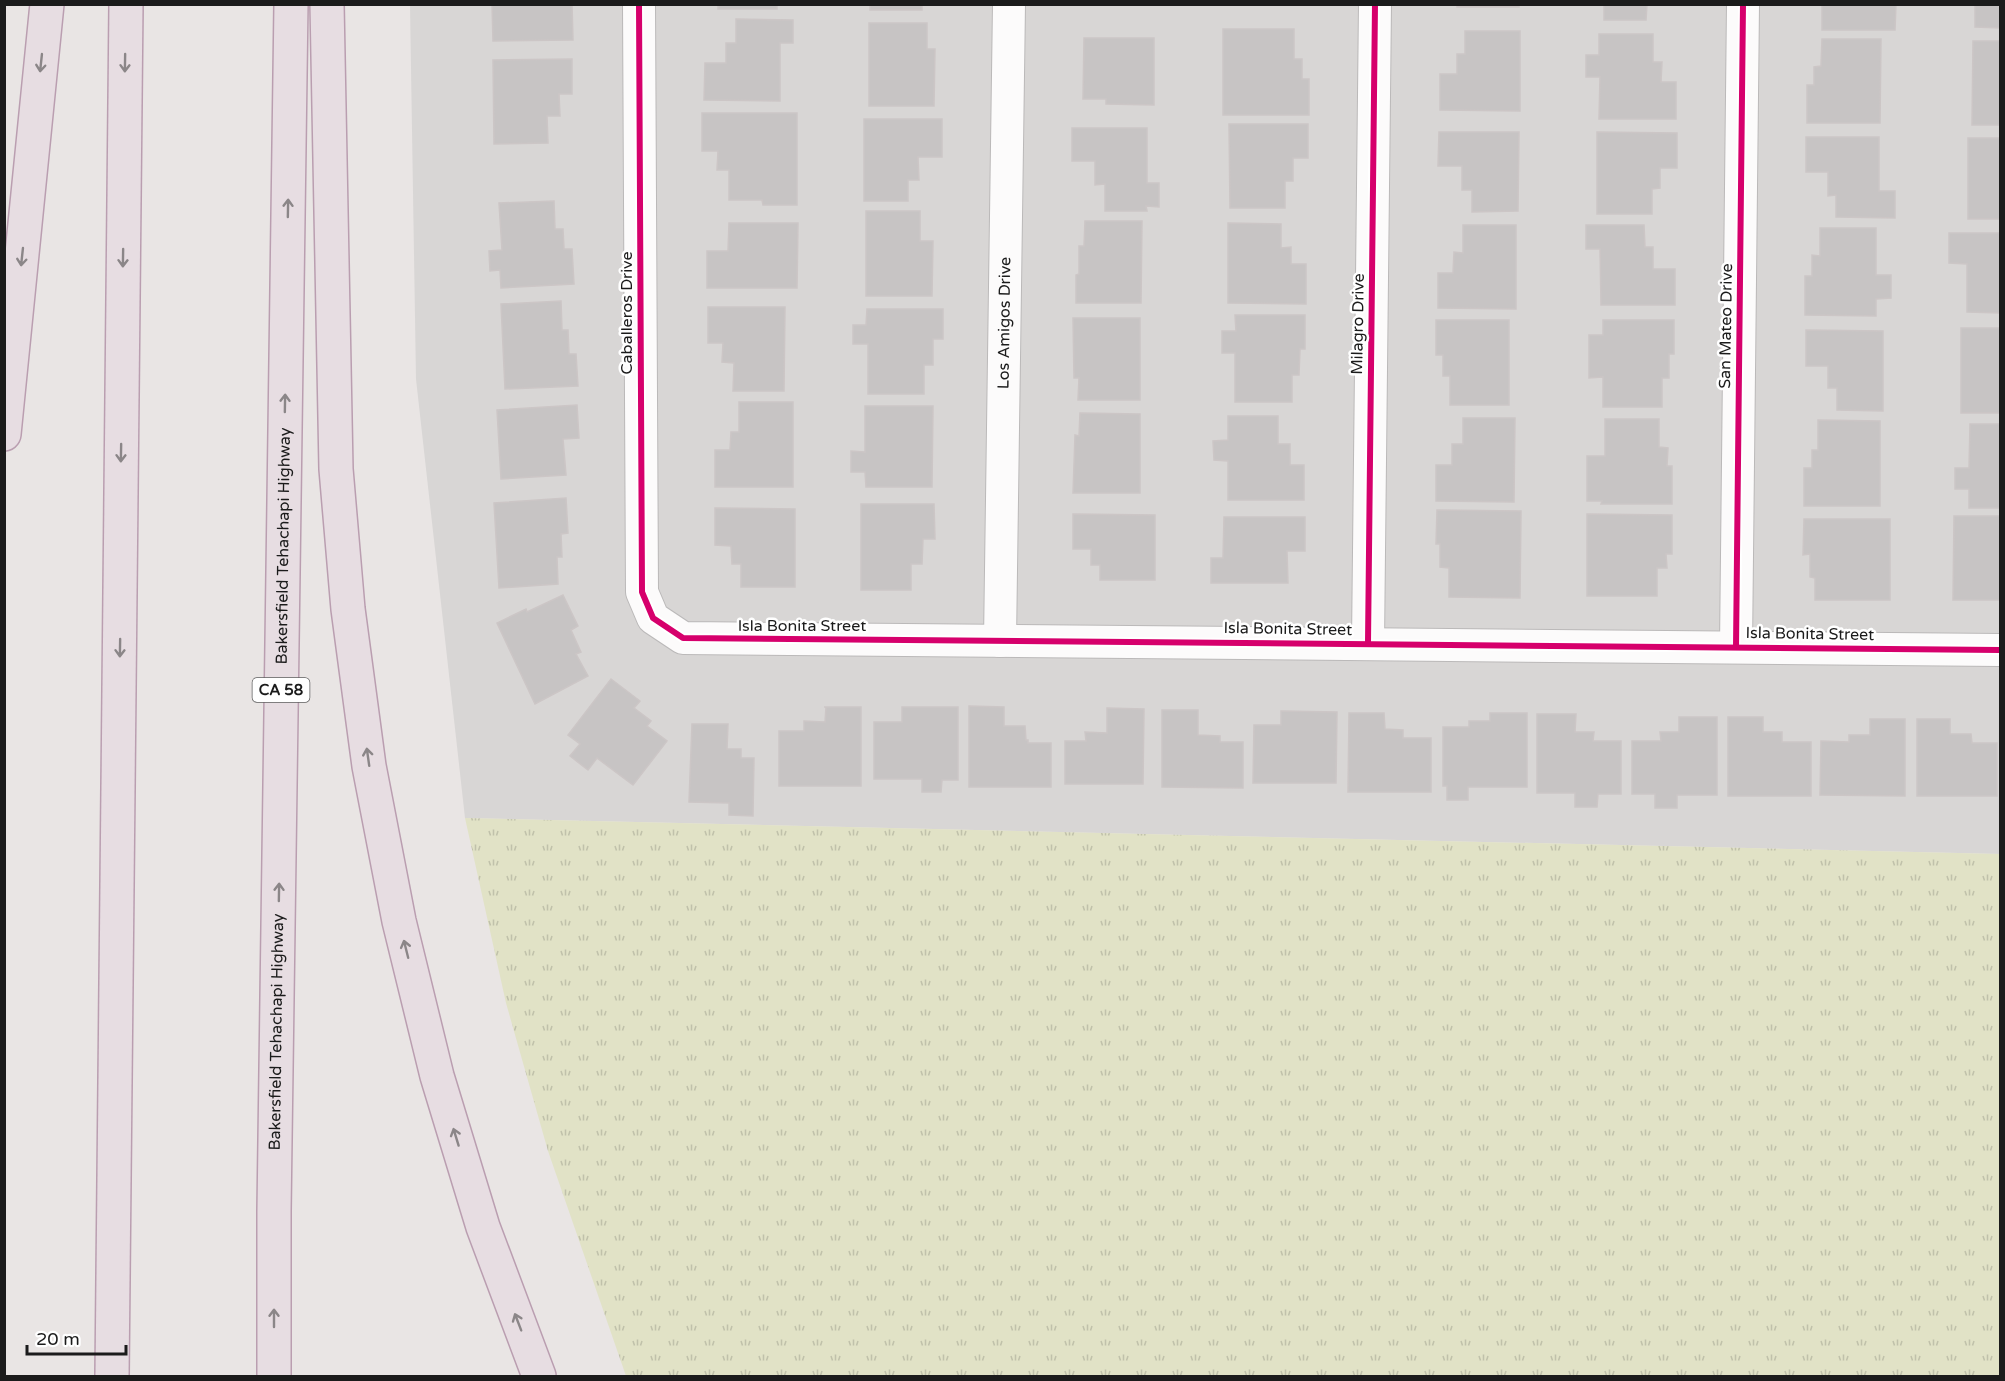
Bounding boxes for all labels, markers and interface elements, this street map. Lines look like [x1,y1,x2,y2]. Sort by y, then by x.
one-way arrow [35,52,46,72]
one-way arrow [119,52,131,72]
one-way arrow [282,199,294,219]
one-way arrow [16,246,27,266]
one-way arrow [117,247,129,267]
street label: Caballeros Drive [617,251,637,375]
street label: Los Amigos Drive [994,257,1015,389]
street label: San Mateo Drive [1715,263,1737,389]
street label: Milagro Drive [1347,273,1369,375]
one-way arrow [279,394,291,414]
street label: Bakersfield Tehachapi Highway [272,427,295,665]
one-way arrow [116,442,127,462]
street label: Isla Bonita Street [738,616,866,636]
street label: Isla Bonita Street [1223,618,1353,640]
street label: Isla Bonita Street [1745,623,1875,645]
one-way arrow [114,637,125,657]
road number: CA 58 [252,678,310,702]
one-way arrow [362,748,373,768]
one-way arrow [273,883,284,903]
street label: Bakersfield Tehachapi Highway [265,913,288,1151]
one-way arrow [399,940,411,959]
one-way arrow [450,1128,461,1147]
one-way arrow [268,1309,280,1329]
one-way arrow [512,1313,523,1332]
scale bar [27,1318,126,1356]
text: 20 m [36,1328,80,1350]

